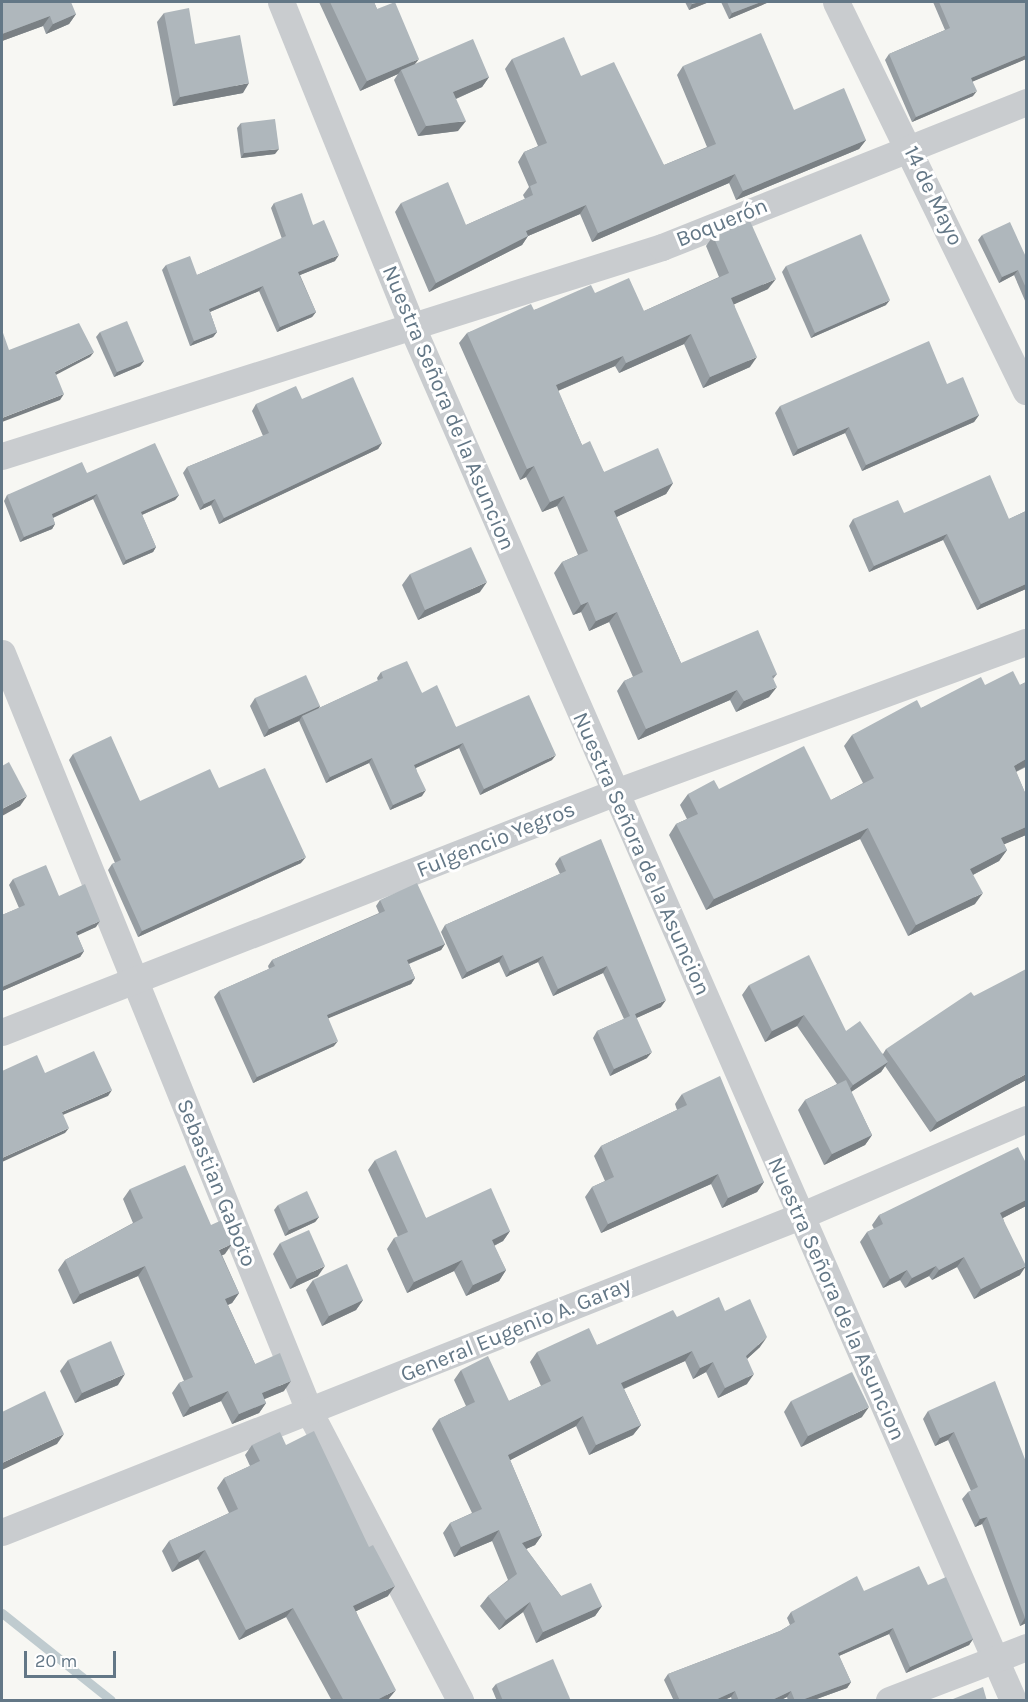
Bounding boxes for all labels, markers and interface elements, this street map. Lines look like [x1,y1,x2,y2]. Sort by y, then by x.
street label: 14 de Mayo [898,142,968,250]
street label: Boquerón [672,193,772,253]
street label: Nuestra Señora de la Asuncion [376,262,520,554]
street label: Nuestra Señora de la Asuncion [567,708,715,1000]
street label: Fulgencio Yegros [413,796,579,884]
street label: Sebastian Gaboto [170,1095,262,1271]
street label: Nuestra Señora de la Asuncion [762,1153,910,1445]
street label: General Eugenio A. Garay [397,1272,635,1388]
scale bar [27,1639,118,1677]
text: 20 m [35,1650,77,1672]

